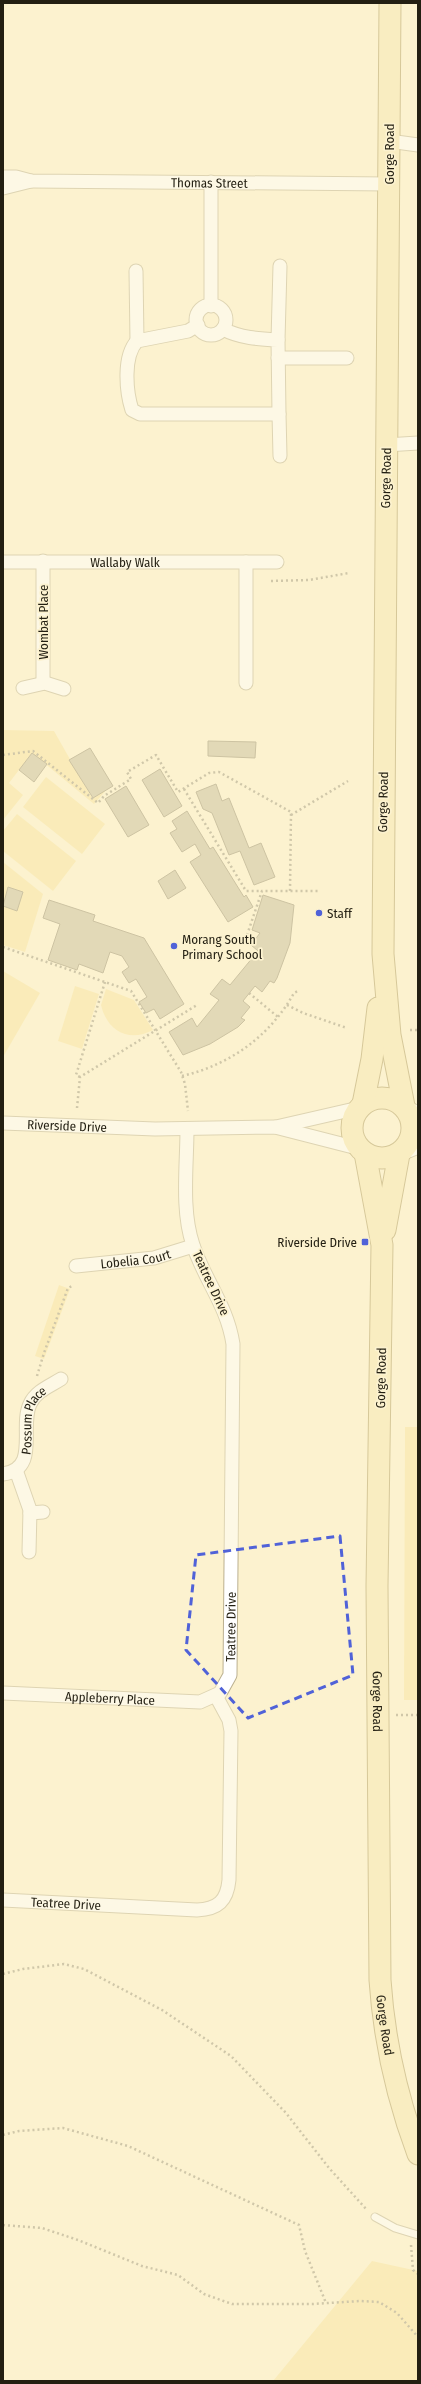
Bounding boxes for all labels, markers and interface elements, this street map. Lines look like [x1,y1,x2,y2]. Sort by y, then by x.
street label: Gorge Road [382,124,397,184]
street label: Thomas Street [171,175,249,190]
street label: Gorge Road [378,447,394,509]
street label: Wallaby Walk [90,555,161,570]
street label: Wombat Place [36,584,51,660]
street label: Gorge Road [375,771,391,833]
place label: Staff [327,906,353,921]
marker: Staff [314,908,324,918]
place label: Morang South Primary School [182,932,263,962]
marker: Morang South Primary School [169,941,179,951]
street label: Riverside Drive [27,1116,107,1135]
place label: Riverside Drive [277,1235,357,1250]
marker: Riverside Drive [360,1237,370,1247]
street label: Lobelia Court [100,1246,173,1271]
street label: Teatree Drive [189,1248,233,1318]
street label: Gorge Road [373,1347,389,1409]
street label: Possum Place [18,1383,49,1456]
street label: Teatree Drive [223,1592,238,1662]
street label: Gorge Road [370,1671,386,1732]
street label: Appleberry Place [65,1688,155,1707]
street label: Teatree Drive [31,1894,101,1913]
street label: Gorge Road [374,1994,397,2057]

